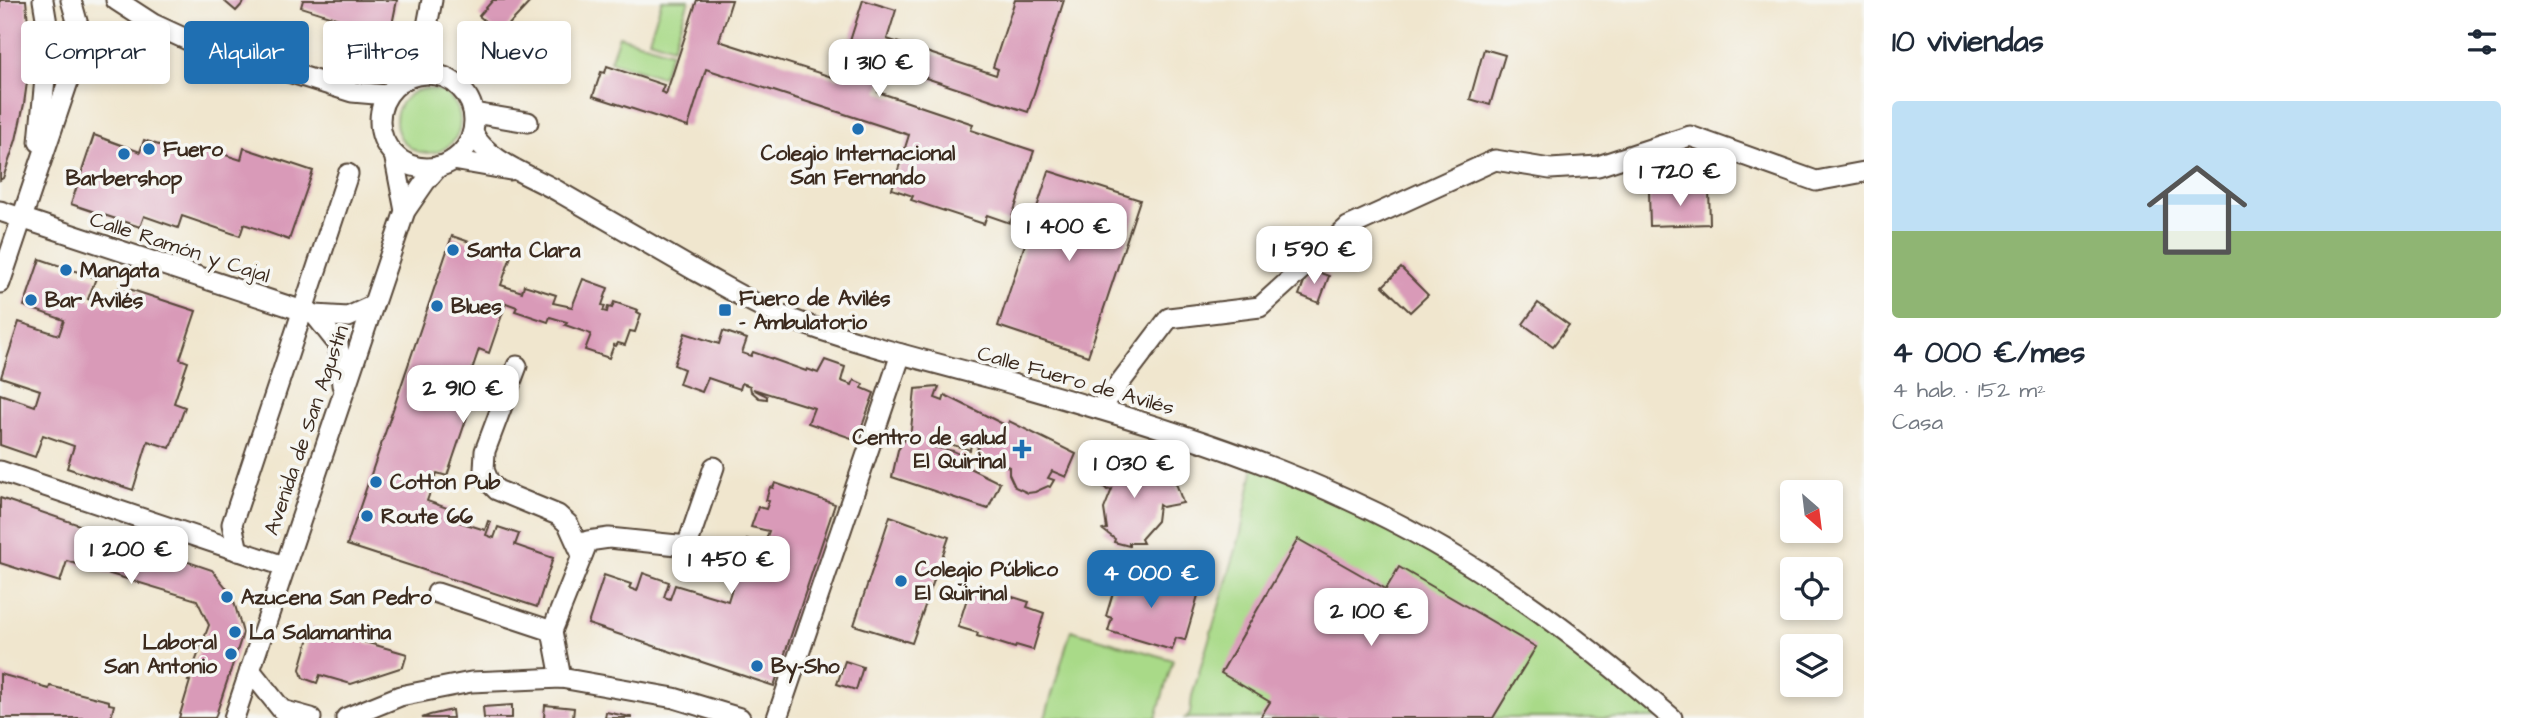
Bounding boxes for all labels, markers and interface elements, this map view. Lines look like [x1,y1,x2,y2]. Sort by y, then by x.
chip: Comprar [21,21,170,84]
chip: Alquilar [184,21,309,84]
chip: Filtros [323,21,443,84]
chip: Nuevo [457,21,571,84]
text: 10 viviendas [1892,21,2044,63]
icon: filters [2463,23,2501,61]
pin: 1 310 € [814,40,944,99]
text: 1 310 € [845,46,913,78]
marker: Colegio Internacional San Fernando [850,121,866,137]
place label: Fuero [163,135,223,164]
place label: Colegio Internacional San Fernando [761,139,956,192]
marker: Fuero [141,141,157,157]
marker: Barbershop [116,146,132,162]
icon: home [2134,147,2260,273]
pin: 1 720 € [1615,148,1745,208]
text: 1 720 € [1639,155,1721,187]
place label: Barbershop [66,164,182,194]
pin: 1 400 € [1004,204,1134,263]
street label: Calle Ramón y Cajal [85,205,274,292]
text: 1 400 € [1027,210,1111,242]
pin: 1 590 € [1249,226,1379,286]
text: 1 590 € [1272,233,1356,265]
place label: Santa Clara [466,236,581,265]
marker: Santa Clara [445,242,461,258]
place label: Mangata [80,256,160,287]
marker: Mangata [58,262,74,278]
place label: Fuero de Avilés - Ambulatorio [739,284,891,337]
place label: Bar Avilés [45,286,144,315]
marker: Bar Avilés [23,292,39,308]
place label: Blues [451,292,502,321]
marker: Blues [429,298,445,314]
marker: Fuero de Avilés - Ambulatorio [717,302,733,318]
street label: Avenida de San Agustín [257,321,358,540]
text: 4 000 €/mes [1892,332,2085,374]
street label: Calle Fuero de Avilés [974,338,1178,422]
pin: 2 910 € [398,366,528,425]
text: 2 910 € [423,372,503,404]
text: 4 hab. · 152 m² [1892,374,2046,406]
text: Casa [1892,406,1943,438]
place label: Centro de salud El Quirinal [852,423,1007,476]
marker: Centro de salud El Quirinal [1012,439,1032,459]
pin: 1 030 € [1069,440,1199,500]
text: 1 030 € [1094,447,1174,479]
place label: Cotton Pub [390,468,500,497]
marker: Cotton Pub [368,474,384,490]
north arrow [1780,480,1843,542]
map controls [1780,480,1843,697]
place label: Route 66 [381,502,474,531]
marker: Route 66 [359,508,375,524]
pin: 1 200 € [66,526,196,586]
text: 1 200 € [90,533,172,565]
pin: 1 450 € [666,536,796,596]
text: 1 450 € [688,543,774,575]
pin: 4 000 € [1086,550,1216,610]
place label: Colegio Público El Quirinal [915,555,1058,608]
text: 4 000 € [1103,557,1199,589]
button: locate [1780,557,1843,620]
marker: Colegio Público El Quirinal [893,573,909,589]
place label: Azucena San Pedro [241,583,432,612]
pin: 2 100 € [1306,588,1436,648]
marker: Azucena San Pedro [219,589,235,605]
text: 2 100 € [1330,595,1412,627]
place label: La Salamantina [249,618,391,647]
marker: La Salamantina [227,624,243,640]
place label: Laboral San Antonio [103,628,218,681]
button: layers [1780,634,1843,697]
marker: Laboral San Antonio [223,646,239,662]
place label: By-Sho [771,652,840,684]
marker: By-Sho [749,658,765,674]

